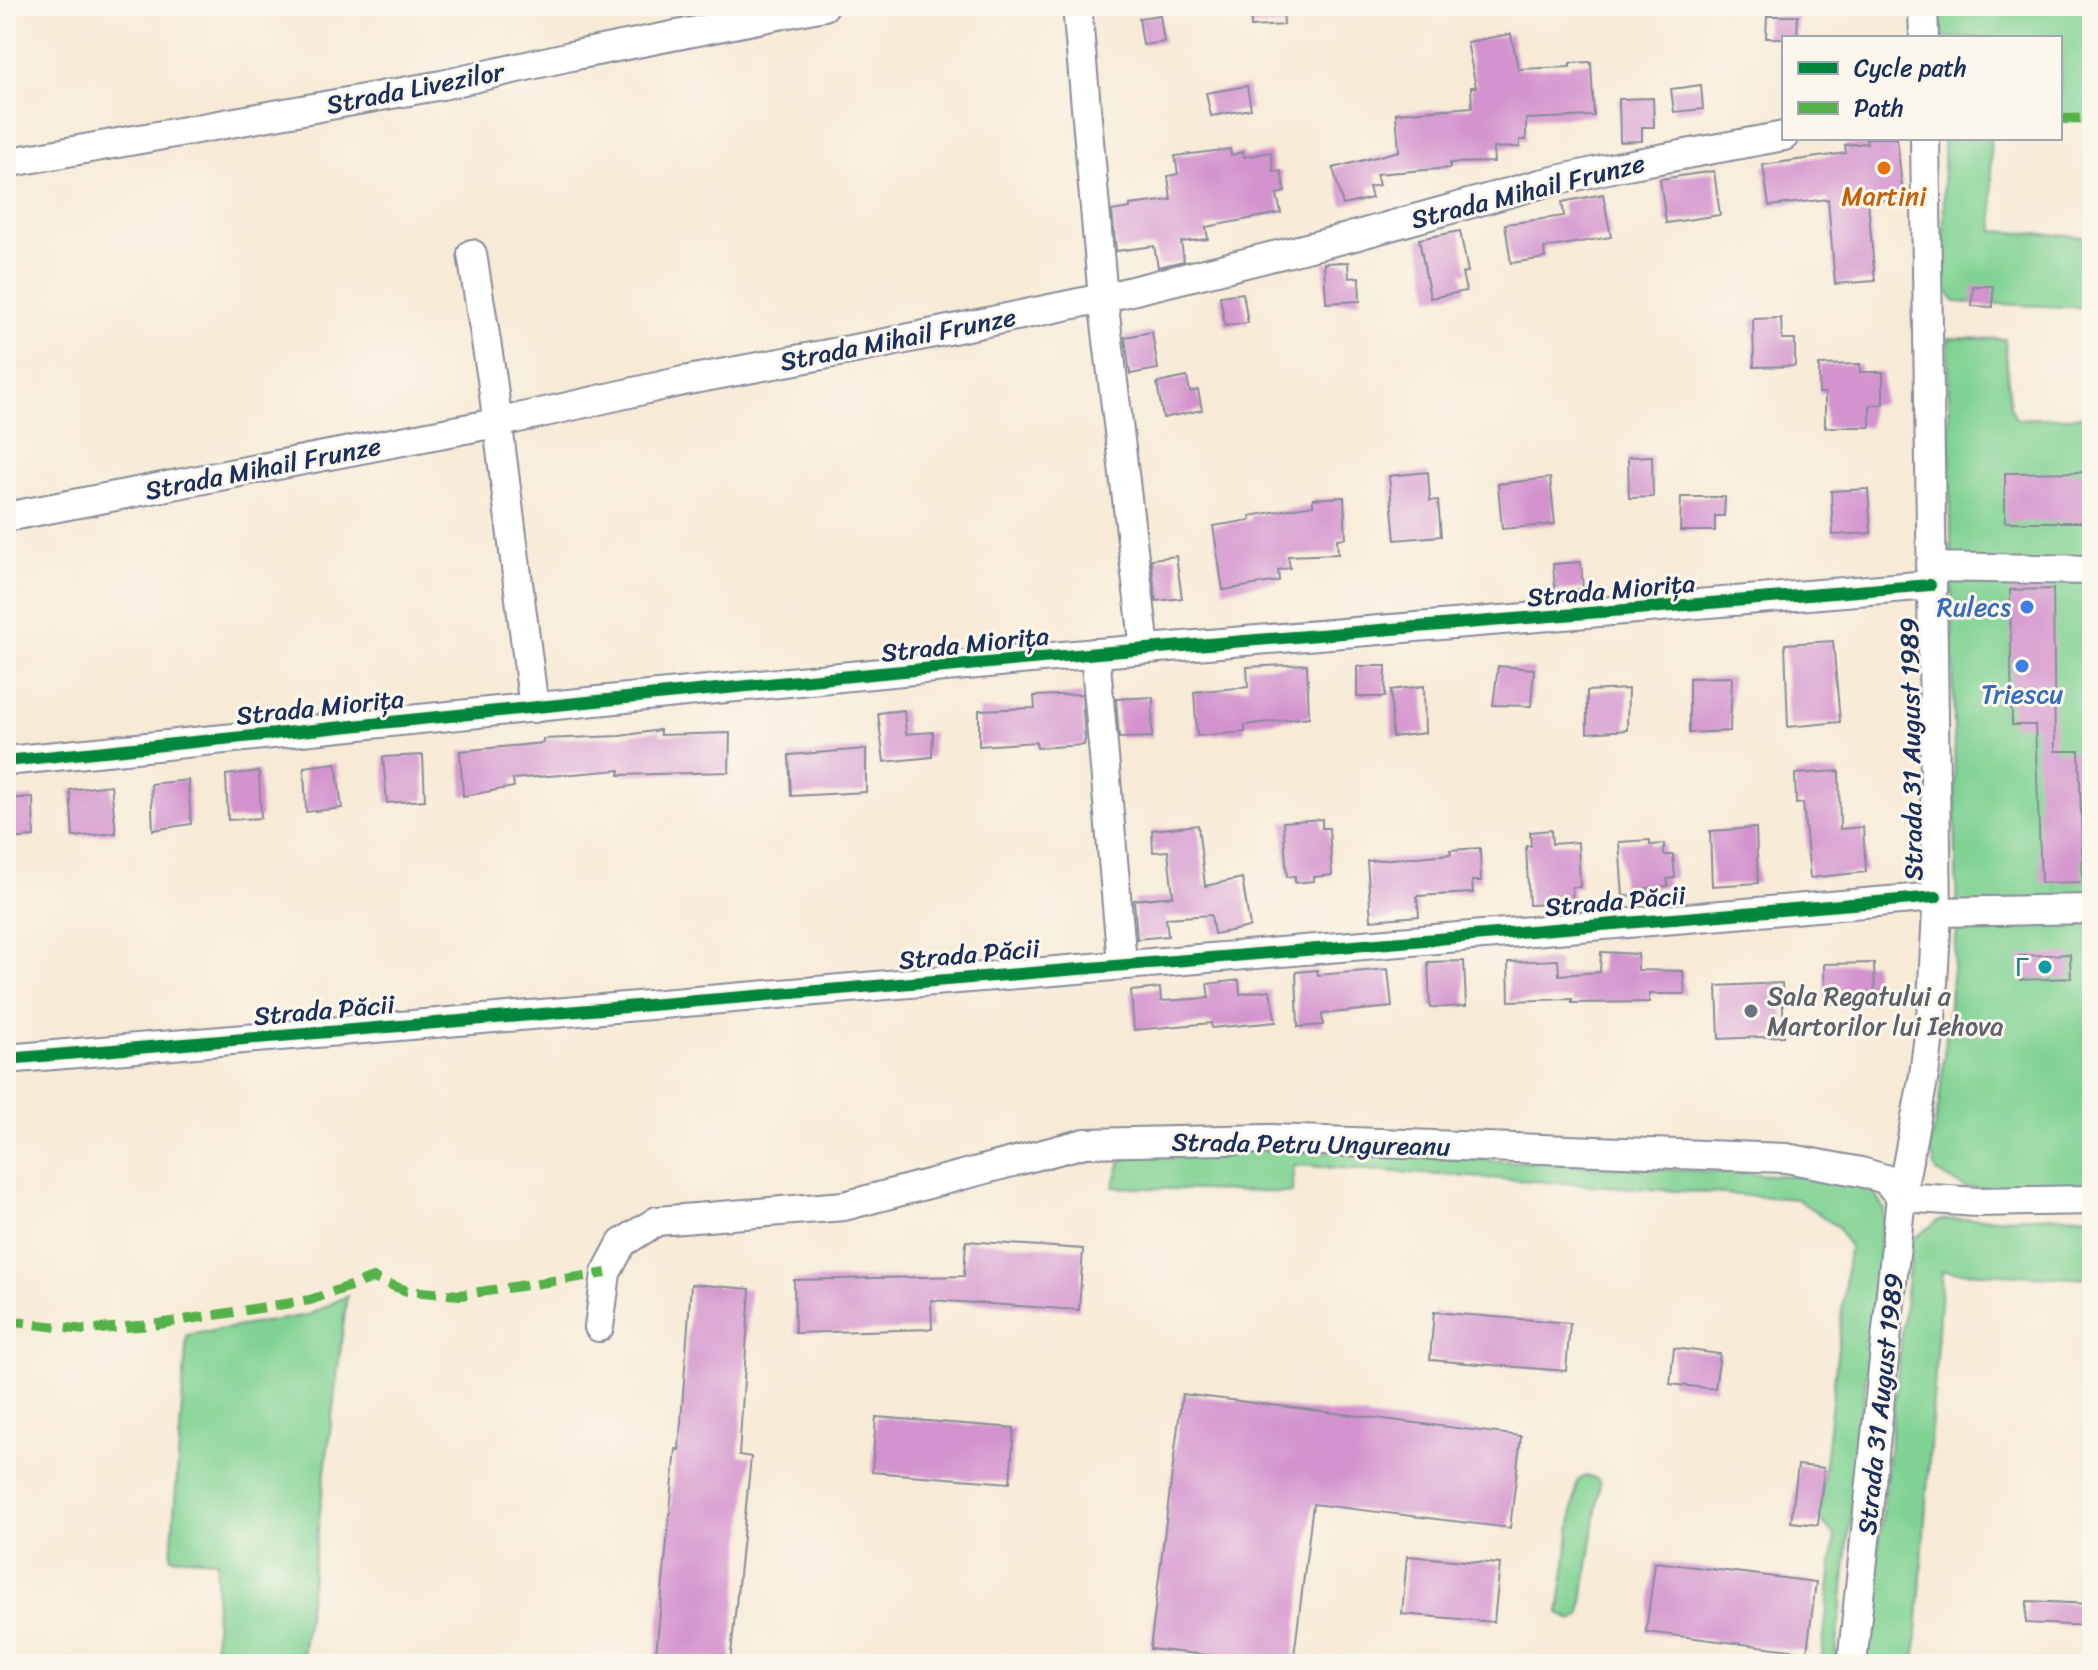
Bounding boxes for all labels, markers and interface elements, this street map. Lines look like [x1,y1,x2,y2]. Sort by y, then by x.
legend [1782,36,2062,140]
text: Cycle path [1854,47,1967,89]
street label: Strada Livezilor [322,48,509,128]
text: Path [1854,87,1904,129]
street label: Strada Mihail Frunze [1406,140,1650,242]
marker: Martini [1875,159,1893,177]
place label: Martini [1842,173,1927,219]
street label: Strada Mihail Frunze [776,294,1020,384]
street label: Strada Mihail Frunze [141,423,385,513]
street label: Strada Miorița [1525,560,1697,620]
place label: Rulecs [1937,584,2011,630]
marker: Rulecs [2018,598,2036,616]
street label: Strada Miorița [879,612,1051,676]
street label: Strada 31 August 1989 [1886,617,1936,881]
marker: Triescu [2013,657,2031,675]
place label: Triescu [1981,671,2063,717]
street label: Strada Miorița [234,675,406,739]
street label: Strada Păcii [1543,872,1688,930]
street label: Strada Păcii [897,925,1042,983]
place label: Г [2015,944,2029,990]
marker: Г [2036,958,2054,976]
place label: Sala Regatului a Martorilor lui Iehova [1767,973,2003,1049]
street label: Strada Păcii [252,981,397,1039]
marker: Sala Regatului a Martorilor lui Iehova [1742,1002,1760,1020]
street label: Strada Petru Ungureanu [1171,1119,1451,1169]
street label: Strada 31 August 1989 [1843,1271,1917,1537]

